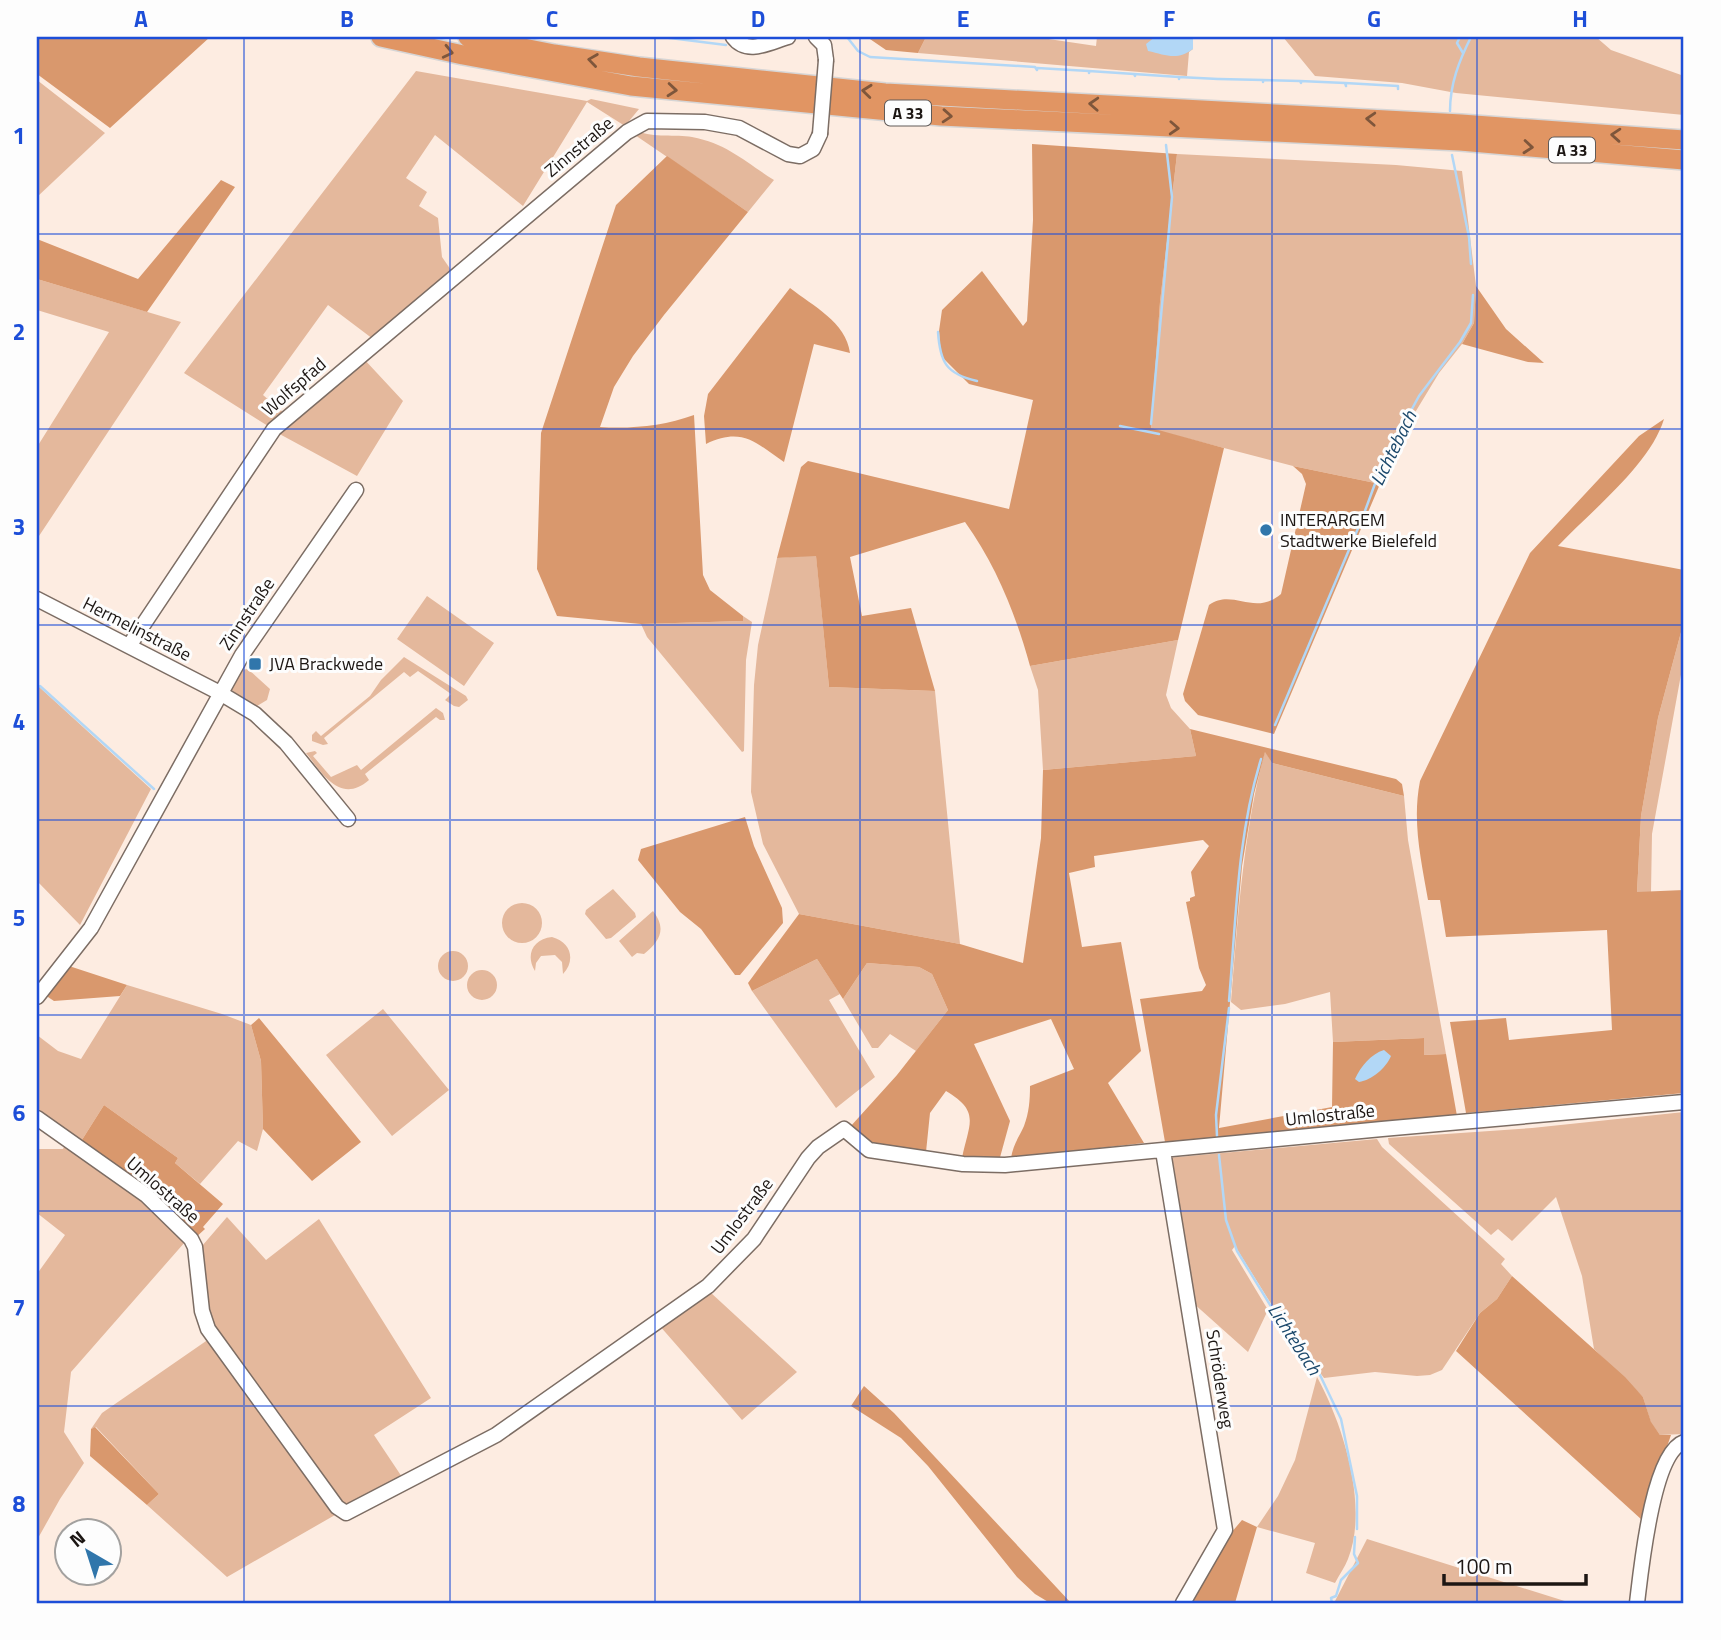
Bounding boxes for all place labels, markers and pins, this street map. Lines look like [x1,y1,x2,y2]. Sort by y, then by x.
place label: INTERARGEM Stadtwerke Bielefeld [1280,506,1437,554]
marker: INTERARGEM Stadtwerke Bielefeld [1258,522,1274,538]
place label: JVA Brackwede [269,650,383,677]
marker: JVA Brackwede [247,656,263,672]

